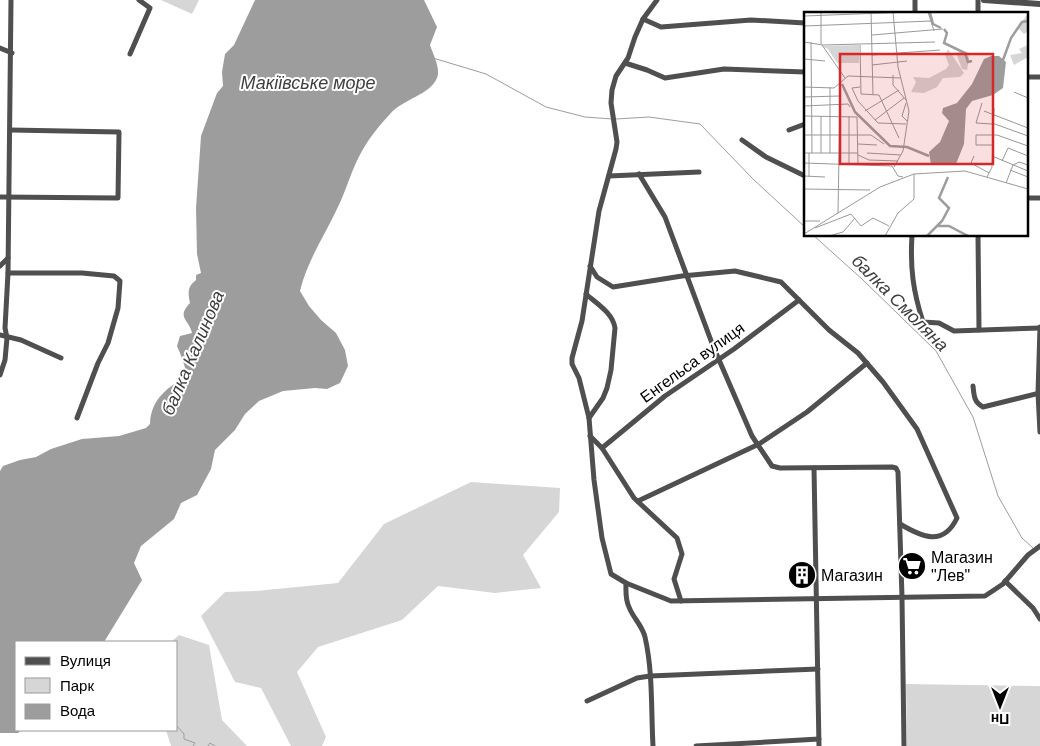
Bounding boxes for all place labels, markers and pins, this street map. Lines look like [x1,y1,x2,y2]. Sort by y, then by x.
place label: Магазин "Лев" [931,549,993,584]
supermarket icon: Магазин "Лев" [897,551,927,581]
building icon: Магазин [787,560,817,590]
place label: Магазин [821,567,883,584]

